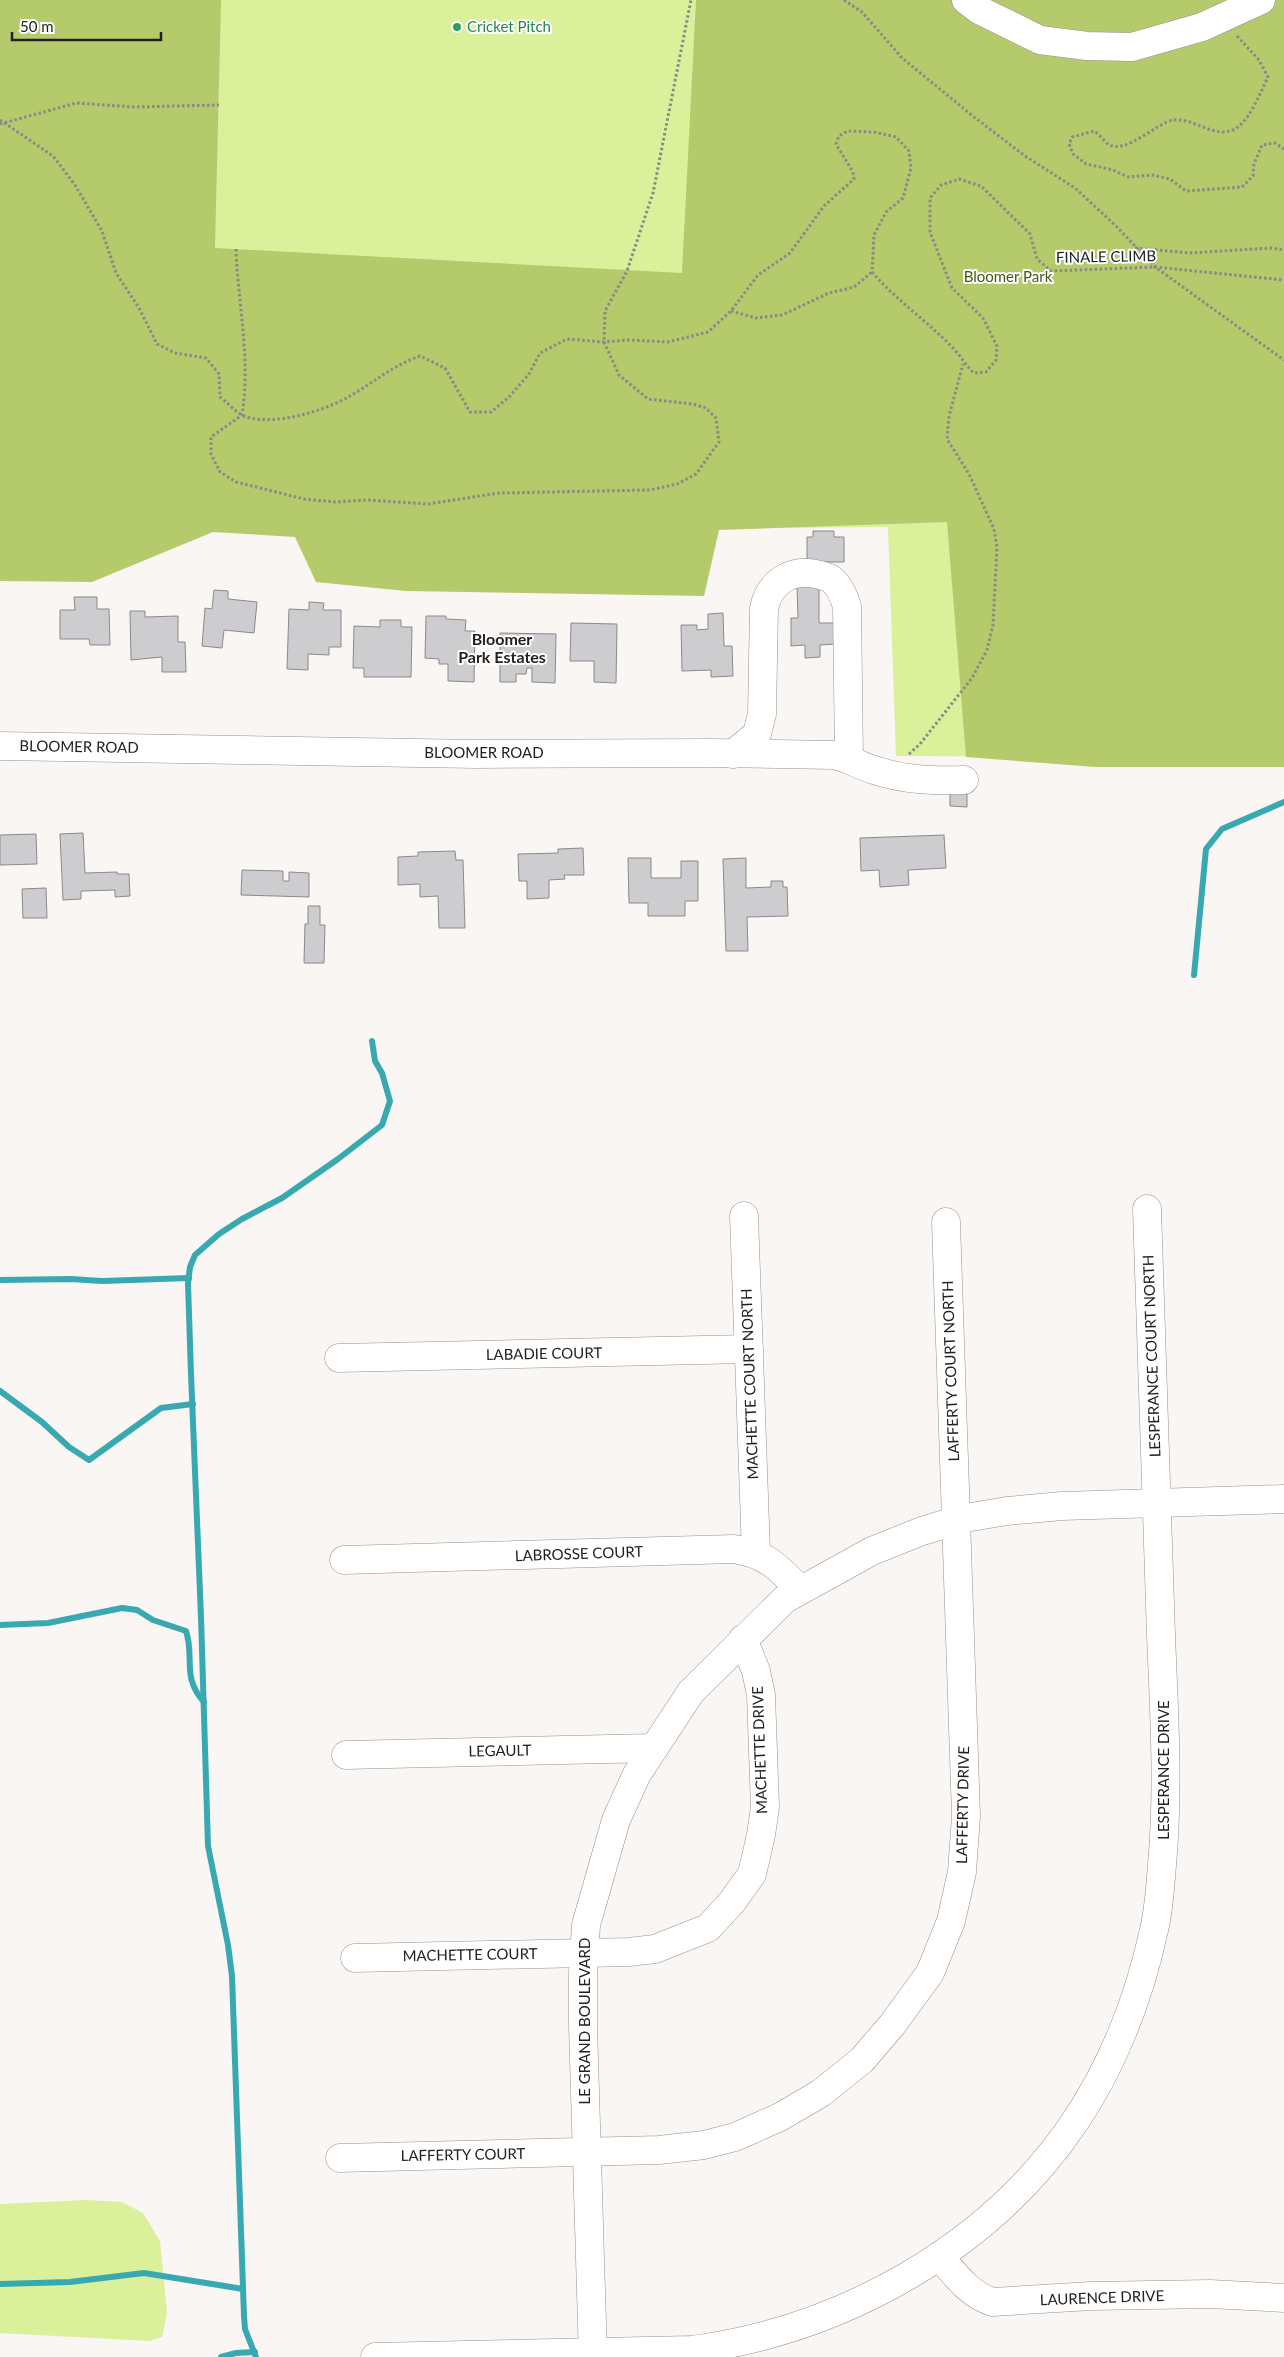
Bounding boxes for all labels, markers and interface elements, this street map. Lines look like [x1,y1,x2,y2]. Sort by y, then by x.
scale bar [12,10,161,42]
text: 50 m [20,17,54,35]
place label: Cricket Pitch [467,17,551,35]
marker: Cricket Pitch [451,21,463,33]
street label: FINALE CLIMB [1056,246,1156,266]
park label: Bloomer Park [964,267,1053,285]
district label: Bloomer Park Estates [458,629,546,666]
street label: BLOOMER ROAD [19,736,139,756]
street label: BLOOMER ROAD [424,743,544,761]
street label: LESPERANCE COURT NORTH [1138,1254,1164,1458]
street label: LAFFERTY COURT NORTH [938,1280,962,1462]
street label: MACHETTE COURT NORTH [737,1288,761,1480]
street label: LABADIE COURT [486,1343,602,1363]
street label: LABROSSE COURT [514,1542,644,1564]
street label: MACHETTE DRIVE [748,1686,770,1814]
street label: LESPERANCE DRIVE [1154,1700,1172,1840]
street label: LEGAULT [468,1740,532,1760]
street label: LAFFERTY DRIVE [952,1746,972,1864]
street label: LE GRAND BOULEVARD [575,1938,593,2104]
street label: MACHETTE COURT [402,1944,538,1964]
street label: LAFFERTY COURT [400,2144,526,2164]
street label: LAURENCE DRIVE [1039,2286,1164,2308]

